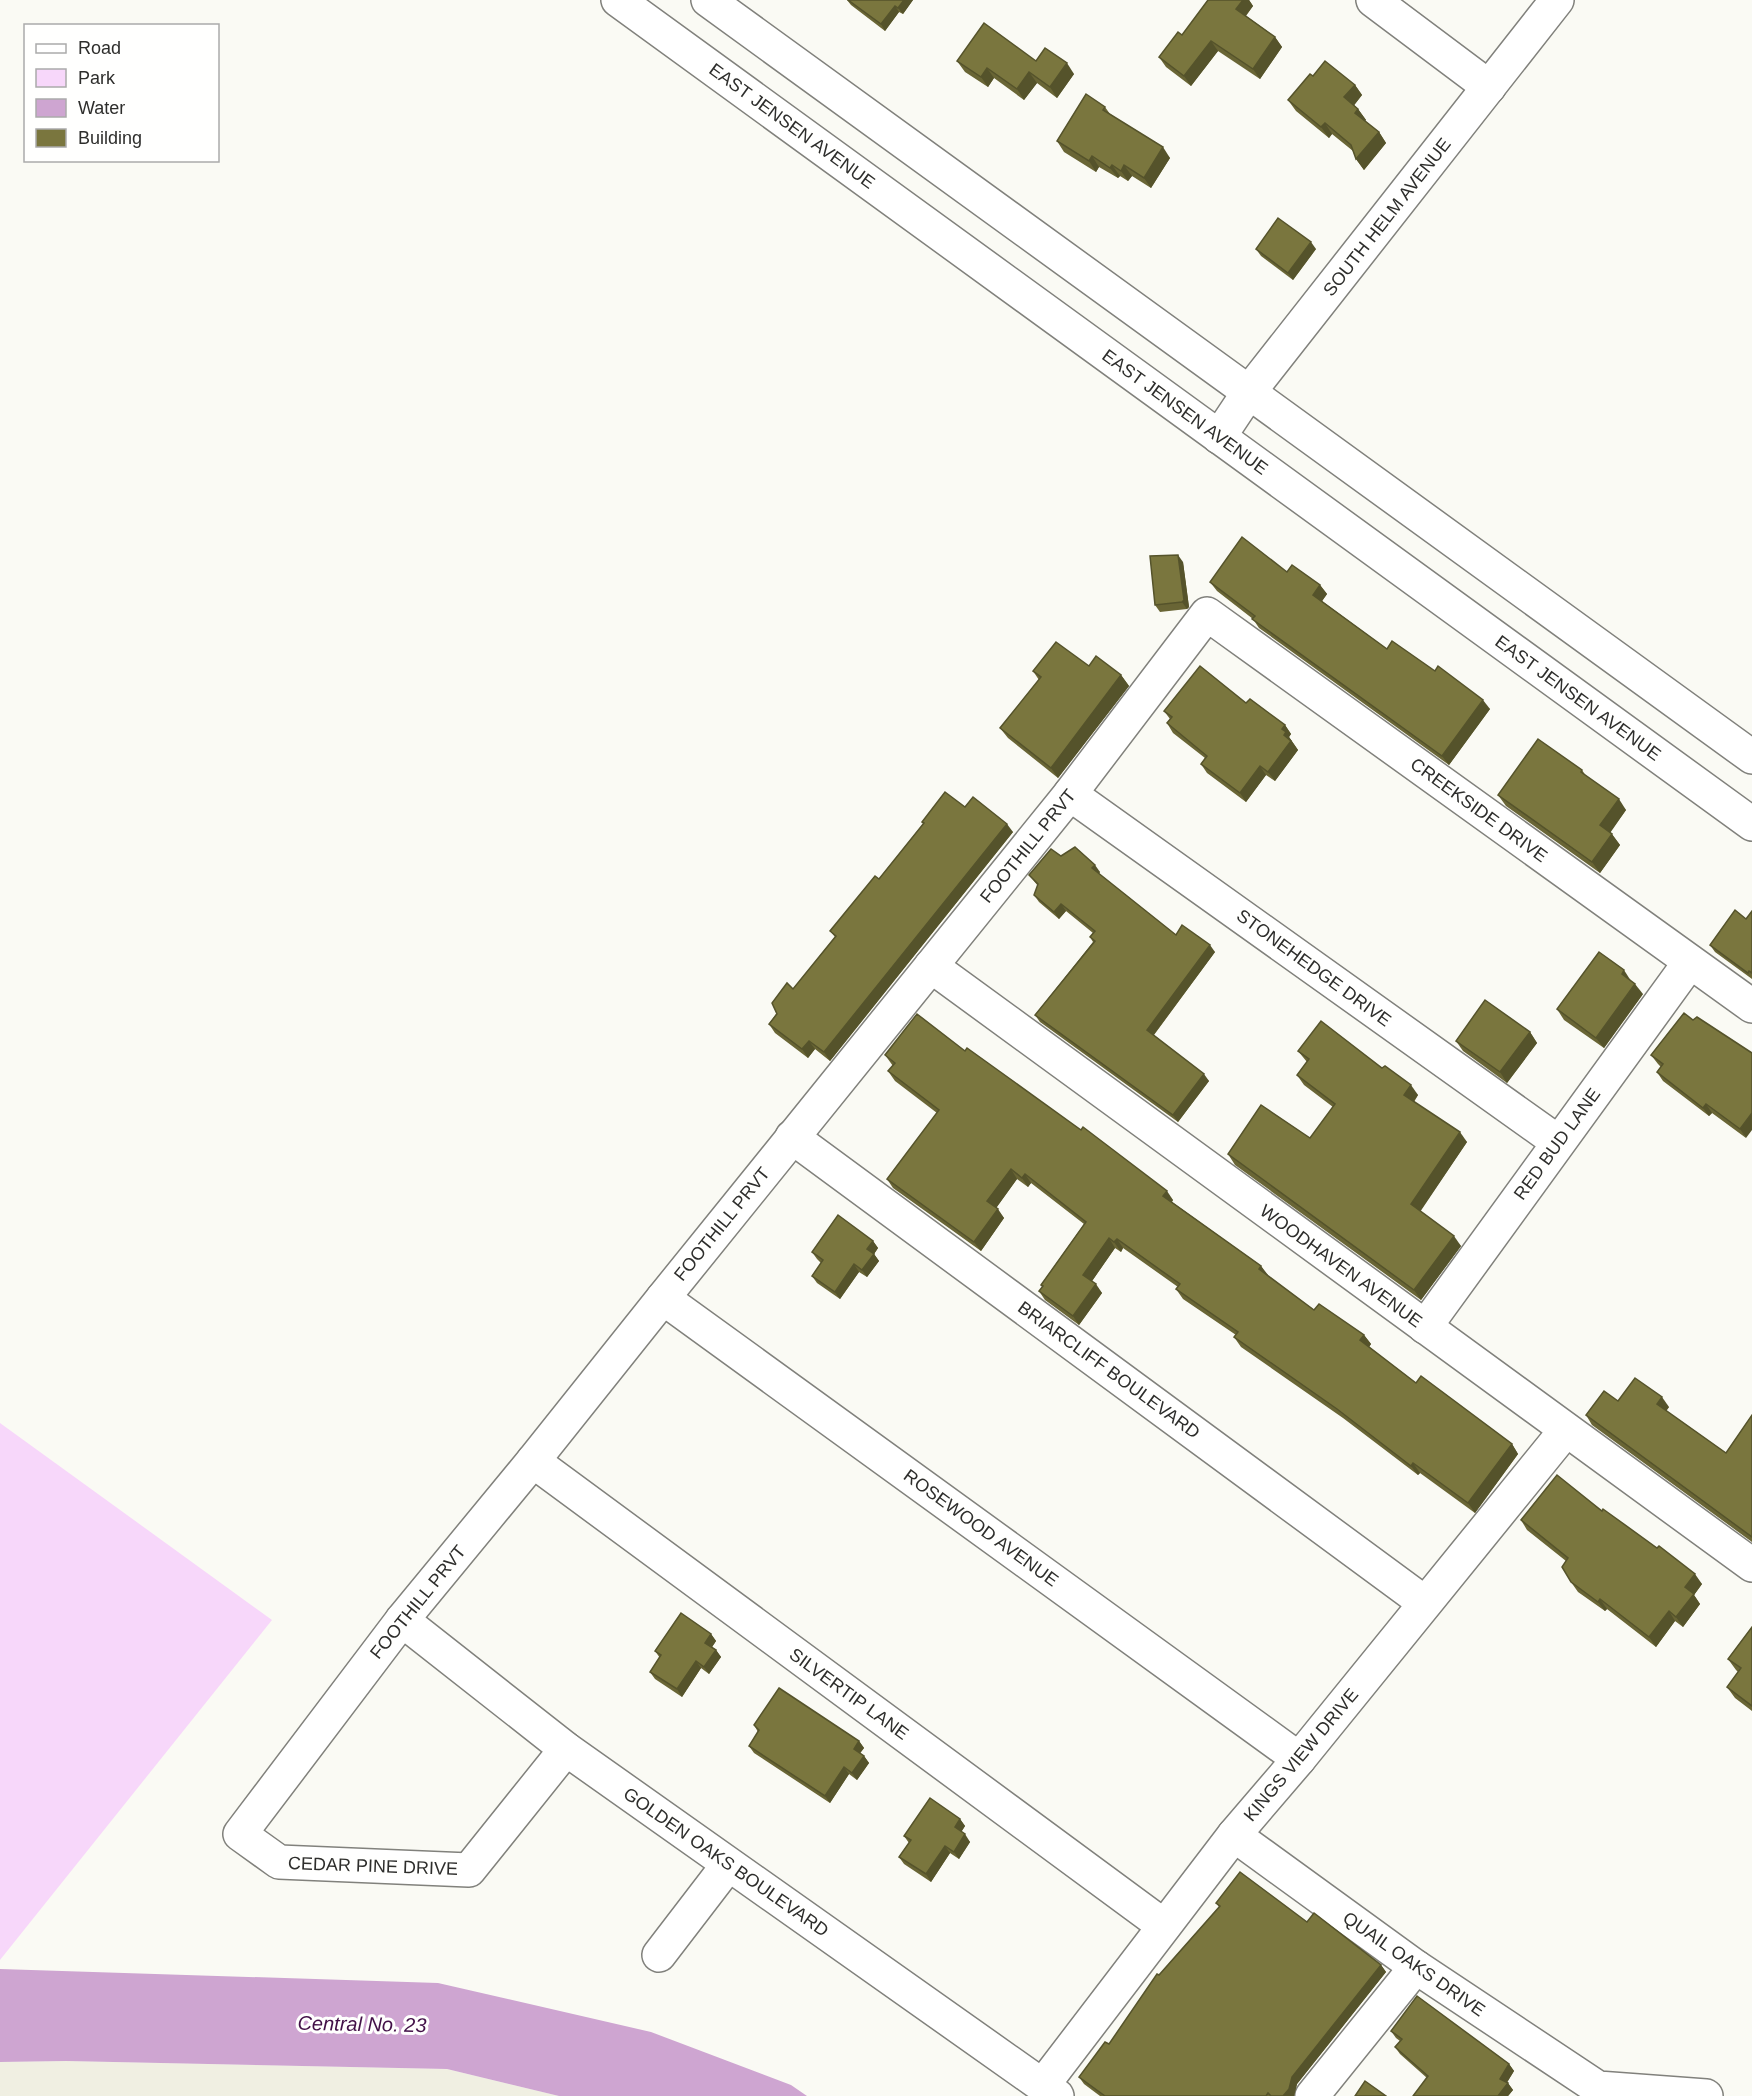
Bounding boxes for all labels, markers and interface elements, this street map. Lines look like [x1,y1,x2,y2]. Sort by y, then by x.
legend [24,24,219,162]
text: Road [78,38,121,58]
street label: EAST JENSEN AVENUE [705,59,879,193]
text: Park [78,68,116,88]
text: Water [78,98,125,118]
text: Building [78,128,142,148]
street label: SOUTH HELM AVENUE [1319,134,1455,300]
street label: EAST JENSEN AVENUE [1098,345,1272,479]
street label: EAST JENSEN AVENUE [1491,631,1665,765]
street label: CREEKSIDE DRIVE [1407,754,1551,866]
street label: FOOTHILL PRVT [976,785,1080,907]
street label: STONEHEDGE DRIVE [1233,905,1395,1031]
street label: RED BUD LANE [1510,1084,1604,1204]
street label: FOOTHILL PRVT [670,1163,774,1285]
street label: WOODHAVEN AVENUE [1256,1200,1426,1332]
street label: BRIARCLIFF BOULEVARD [1014,1297,1204,1443]
street label: ROSEWOOD AVENUE [900,1465,1062,1591]
street label: FOOTHILL PRVT [366,1541,470,1663]
street label: SILVERTIP LANE [786,1644,912,1744]
street label: KINGS VIEW DRIVE [1240,1685,1362,1825]
street label: GOLDEN OAKS BOULEVARD [620,1783,832,1941]
street label: CEDAR PINE DRIVE [288,1853,458,1879]
street label: QUAIL OAKS DRIVE [1339,1908,1489,2020]
water label: Central No. 23 [297,2012,427,2036]

